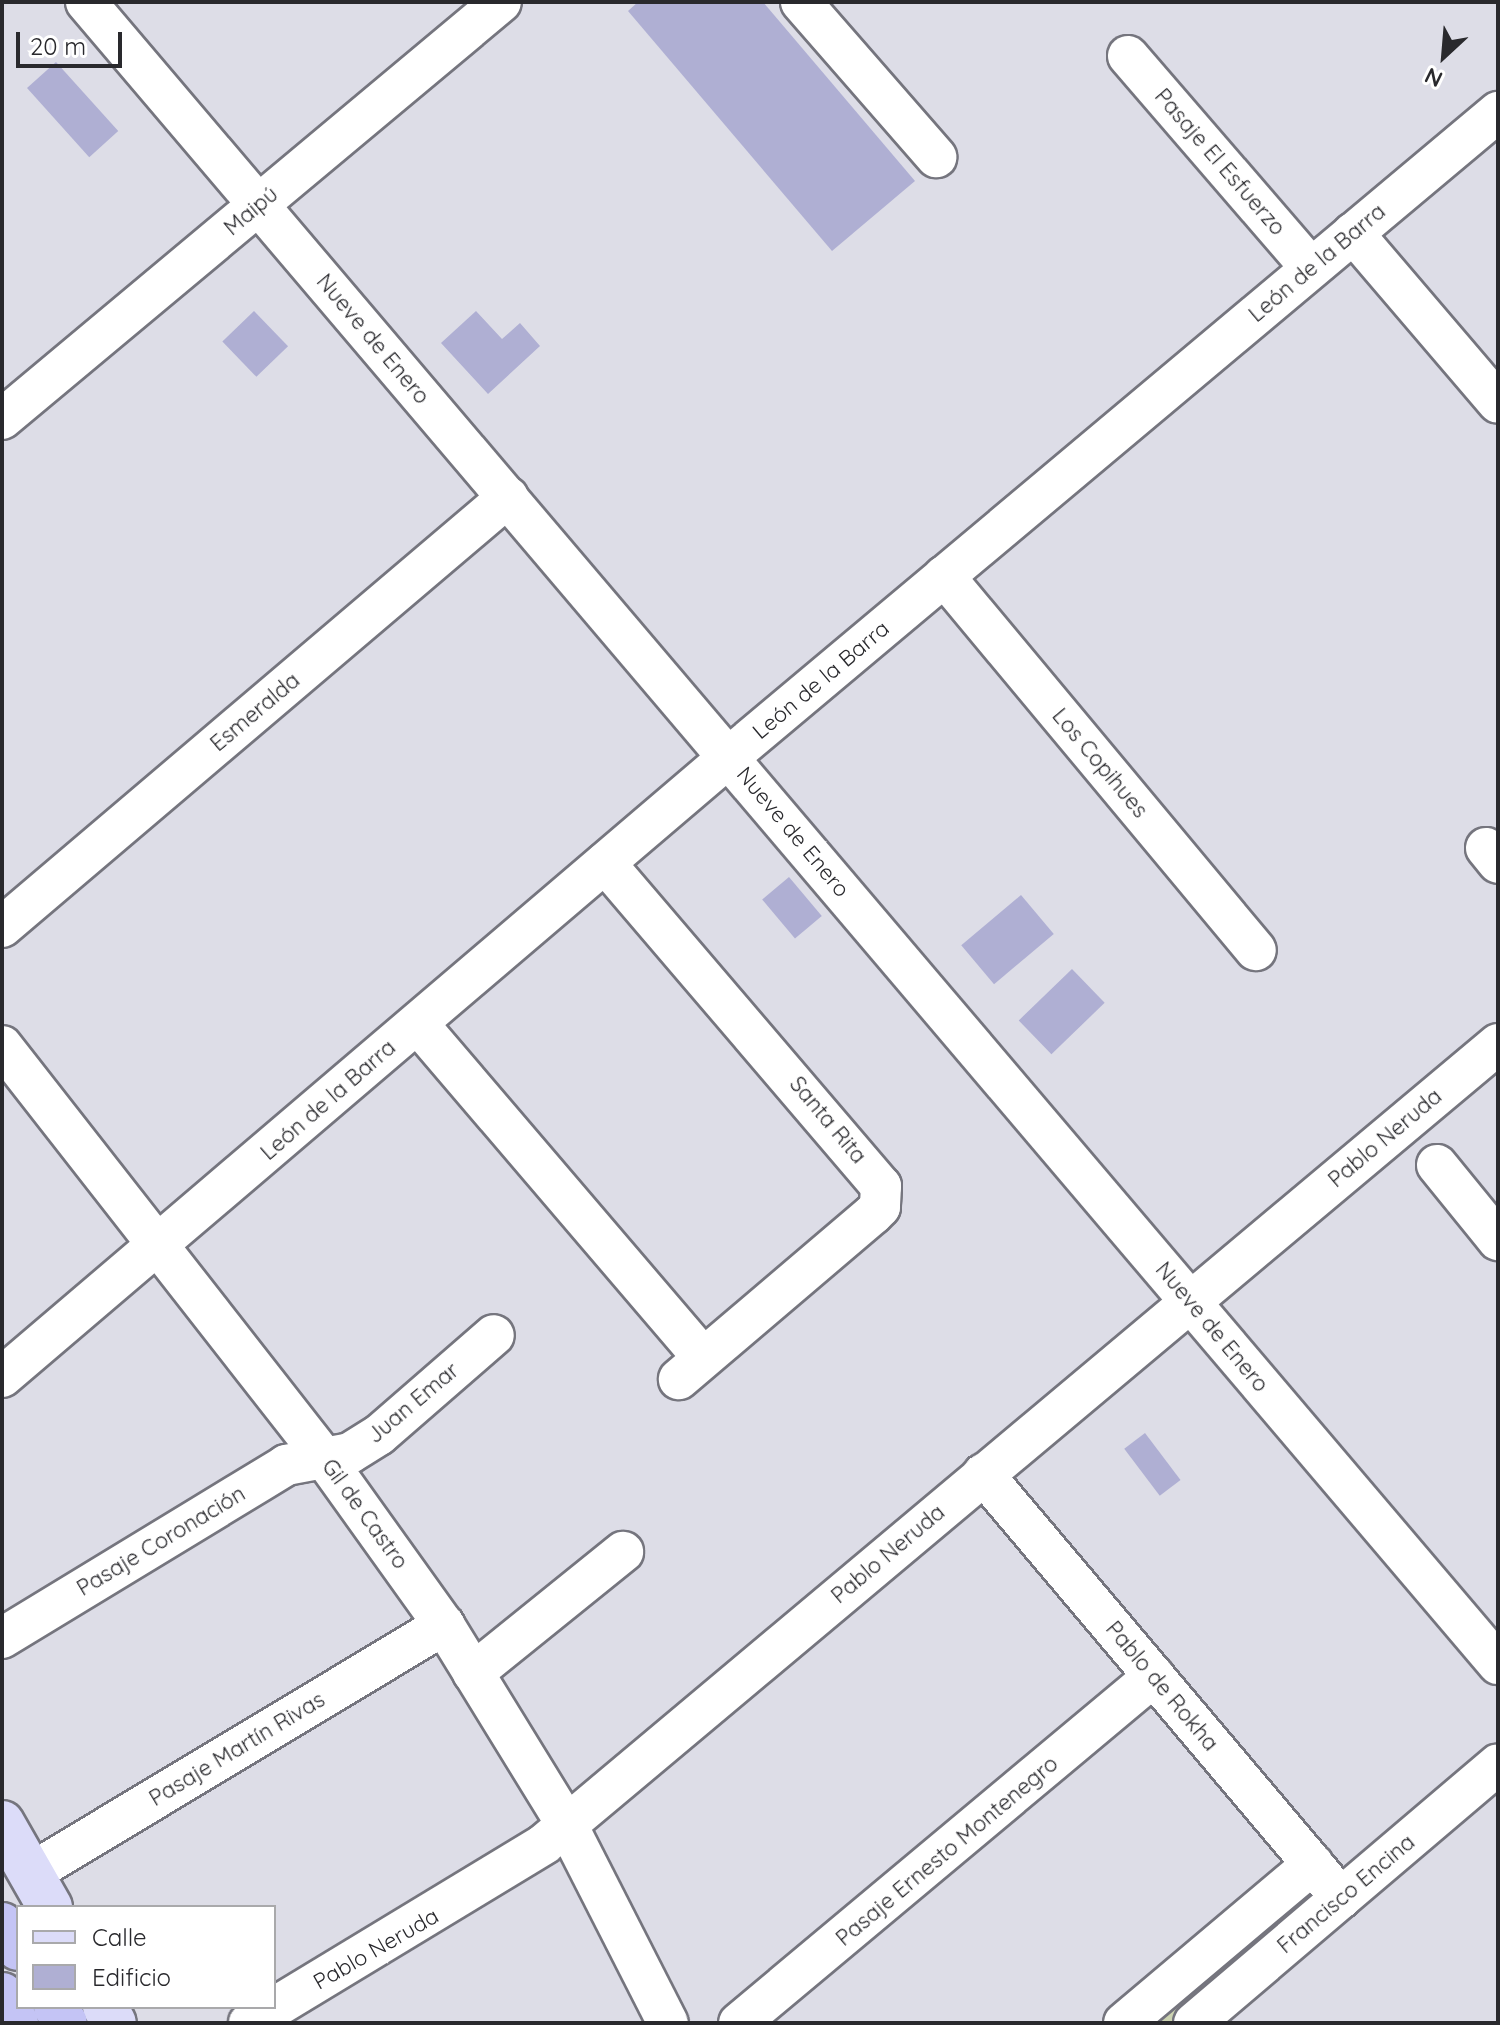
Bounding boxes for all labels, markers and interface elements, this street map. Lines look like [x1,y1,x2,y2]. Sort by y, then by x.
scale bar [20,16,126,66]
north arrow [1404,16,1484,96]
text: 20 m [30,31,86,61]
text: N [1420,61,1447,94]
street label: Pasaje El Esfuerzo [1149,83,1291,241]
street label: Maipú [219,181,283,241]
street label: León de la Barra [1243,198,1391,328]
street label: Nueve de Enero [311,269,435,409]
street label: León de la Barra [747,615,895,745]
street label: Esmeralda [205,667,305,757]
street label: Los Copihues [1047,703,1153,823]
street label: Nueve de Enero [731,762,855,902]
street label: León de la Barra [255,1034,401,1166]
street label: Santa Rita [784,1071,872,1169]
street label: Pablo Neruda [1323,1083,1447,1193]
street label: Nueve de Enero [1150,1257,1274,1397]
street label: Juan Emar [362,1357,464,1449]
street label: Gil de Castro [316,1454,414,1574]
street label: Pasaje Coronación [72,1480,250,1602]
street label: Pablo Neruda [826,1499,950,1609]
street label: Pablo de Rokha [1100,1616,1224,1756]
street label: Pasaje Martín Rivas [144,1686,330,1812]
street label: Pasaje Ernesto Montenegro [831,1750,1063,1952]
street label: Francisco Encina [1272,1829,1420,1959]
street label: Pablo Neruda [309,1903,443,1995]
legend [16,1905,276,2009]
text: Calle [92,1922,147,1952]
text: Edificio [92,1962,171,1992]

